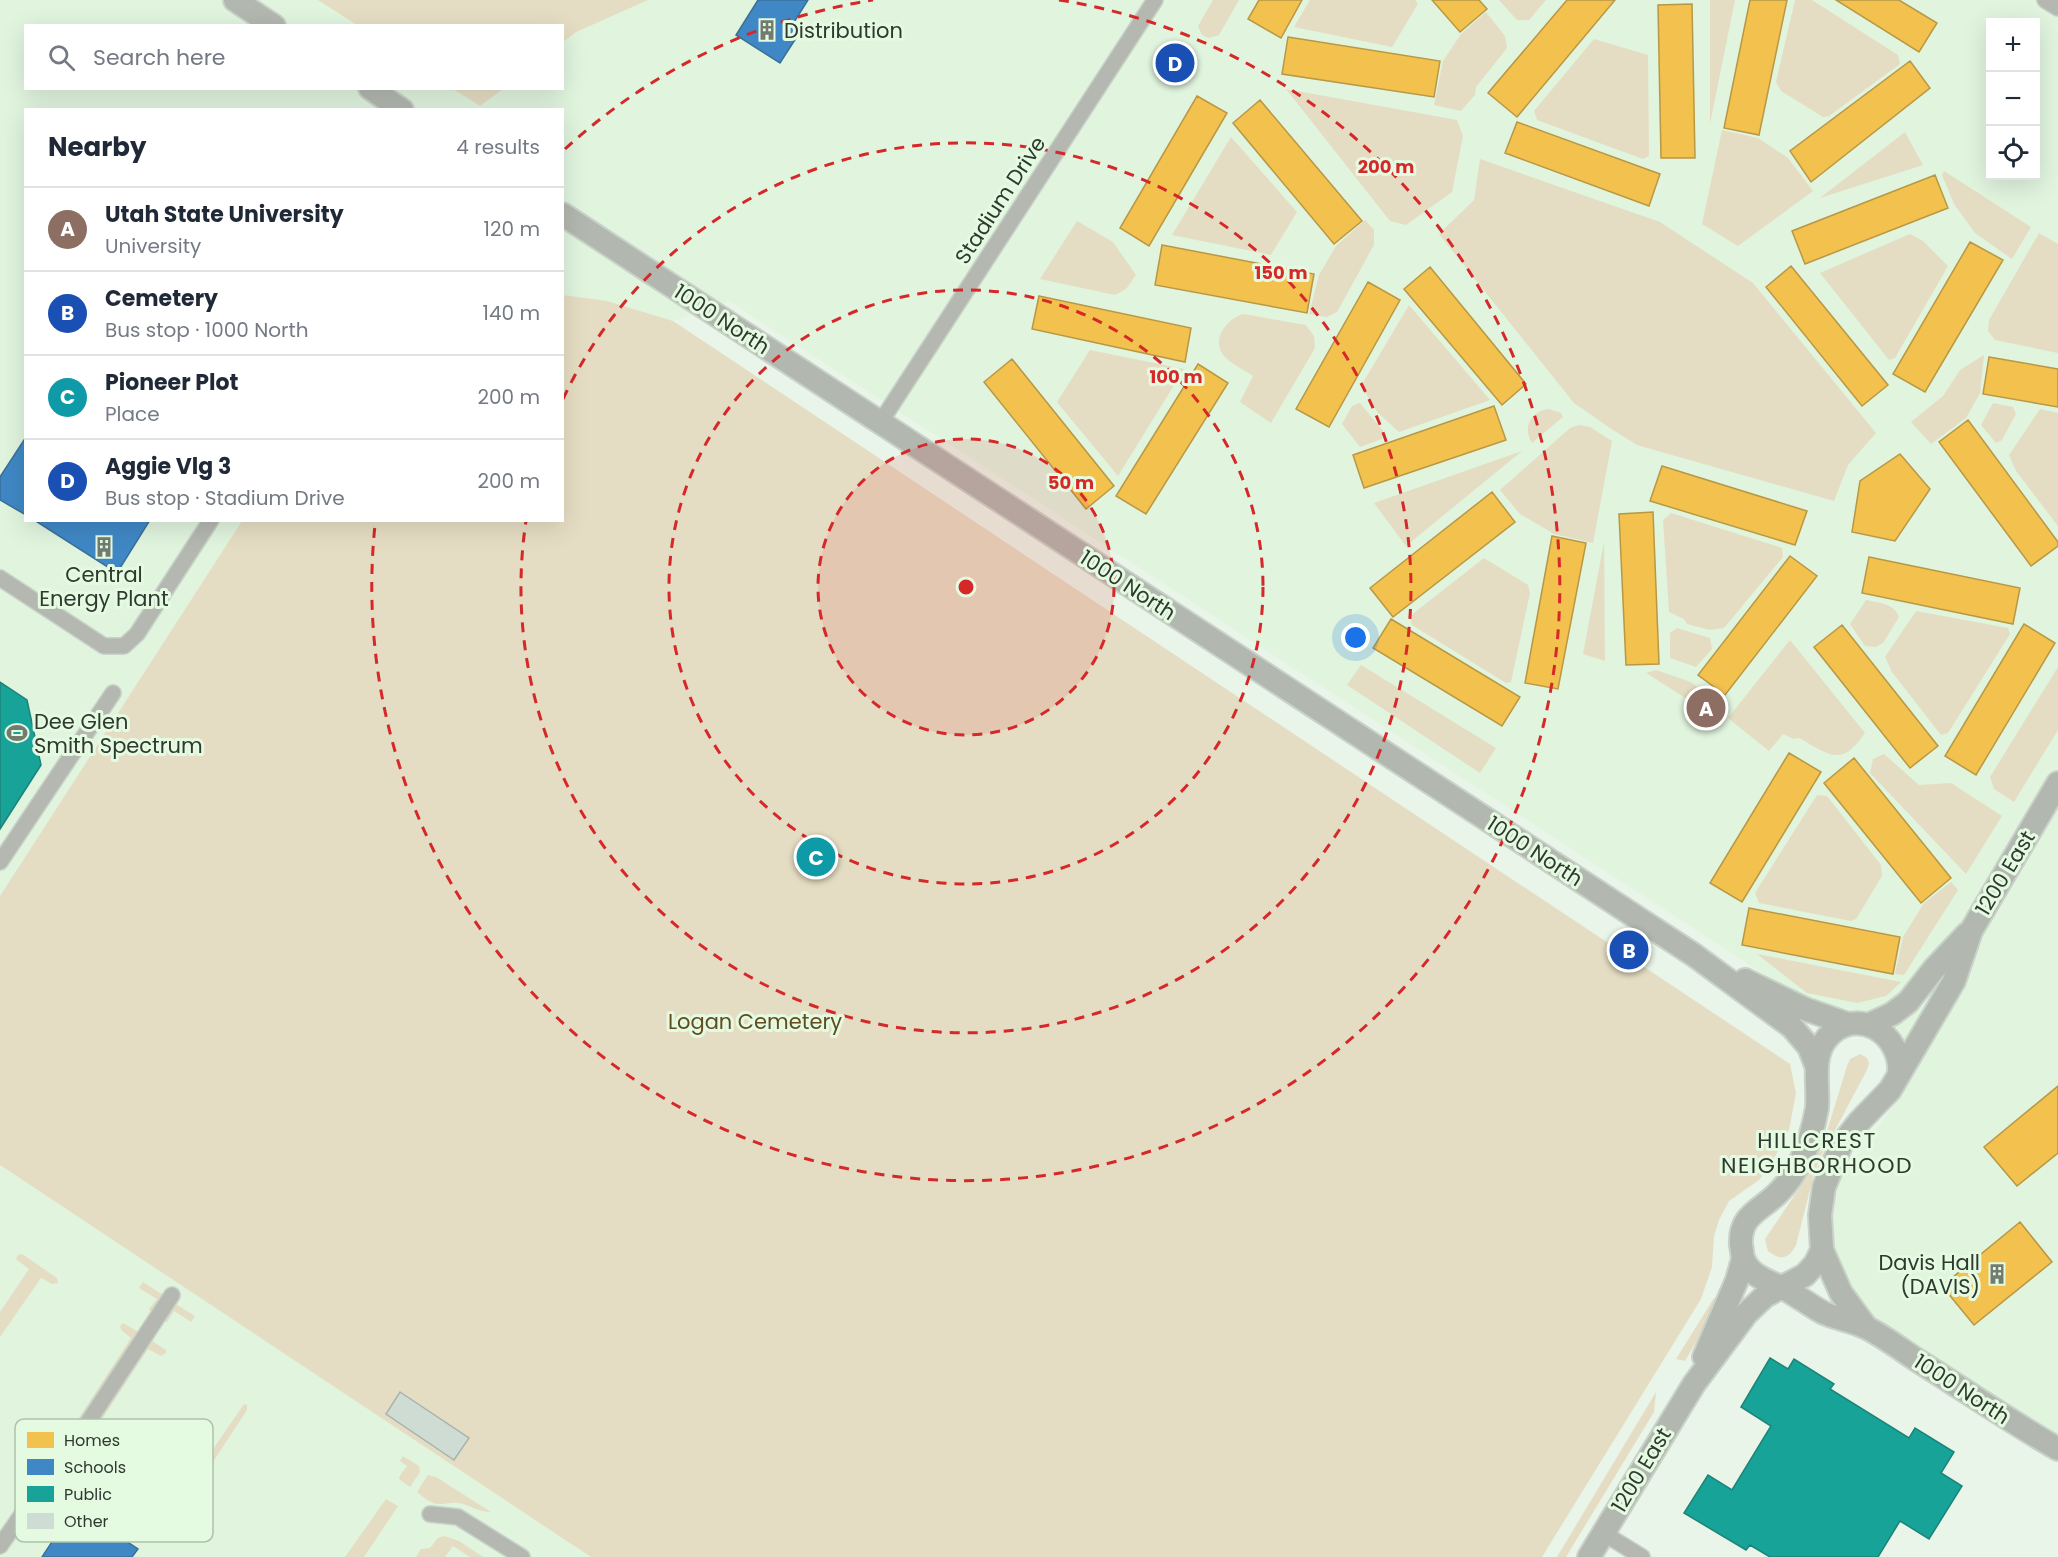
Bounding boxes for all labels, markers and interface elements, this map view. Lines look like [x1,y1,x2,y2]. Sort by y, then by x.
place label: Distribution [784,16,903,45]
building icon: Distribution [755,18,779,42]
map controls [1986,18,2040,180]
button: + [1986,18,2040,72]
search box [24,24,564,90]
pin: D [1156,40,1194,86]
icon: search [45,41,78,74]
text: Search here [93,42,226,73]
button: − [1986,72,2040,126]
button: locate [1986,126,2040,180]
text: Nearby [48,129,146,165]
street label: Stadium Drive [948,131,1052,269]
text: 4 results [456,133,540,161]
text: 200 m [1358,154,1414,179]
text: Utah State University [105,199,344,230]
text: A [60,215,75,243]
text: 120 m [484,215,540,243]
text: University [105,232,201,260]
text: 150 m [1254,260,1308,285]
street label: 1000 North [668,277,776,361]
text: Cemetery [105,283,218,314]
text: B [61,299,74,327]
text: 140 m [483,299,540,327]
text: Bus stop · 1000 North [105,316,309,344]
text: 100 m [1149,364,1203,389]
text: Pioneer Plot [105,367,238,398]
text: C [60,383,75,411]
text: 200 m [477,383,540,411]
text: Place [105,400,160,428]
text: Aggie Vlg 3 [105,451,231,482]
text: D [60,467,75,495]
text: 200 m [477,467,540,495]
text: 50 m [1048,470,1094,495]
text: Bus stop · Stadium Drive [105,484,345,512]
building icon: Central Energy Plant [92,535,116,559]
street label: 1000 North [1074,543,1182,627]
place label: Central Energy Plant [39,560,169,613]
centre of rings [956,577,976,597]
your location [1341,623,1370,652]
pin: A [1686,686,1726,730]
place label: Dee Glen Smith Spectrum [34,707,203,760]
sports icon: Dee Glen Smith Spectrum [5,721,29,745]
street label: 1000 North [1481,809,1589,893]
street label: 1200 East [1968,825,2042,921]
pin: C [796,834,836,880]
pin: B [1610,928,1648,972]
park label: Logan Cemetery [668,1007,842,1036]
district label: HILLCREST NEIGHBORHOOD [1721,1125,1913,1181]
place label: Davis Hall (DAVIS) [1878,1248,1980,1301]
building icon: Davis Hall (DAVIS) [1985,1262,2009,1286]
street label: 1000 North [1908,1347,2016,1431]
legend [15,1419,213,1542]
street label: 1200 East [1604,1422,1678,1518]
text: Homes [64,1429,120,1452]
text: Schools [64,1456,126,1479]
text: Public [64,1483,112,1506]
text: Other [64,1510,109,1533]

